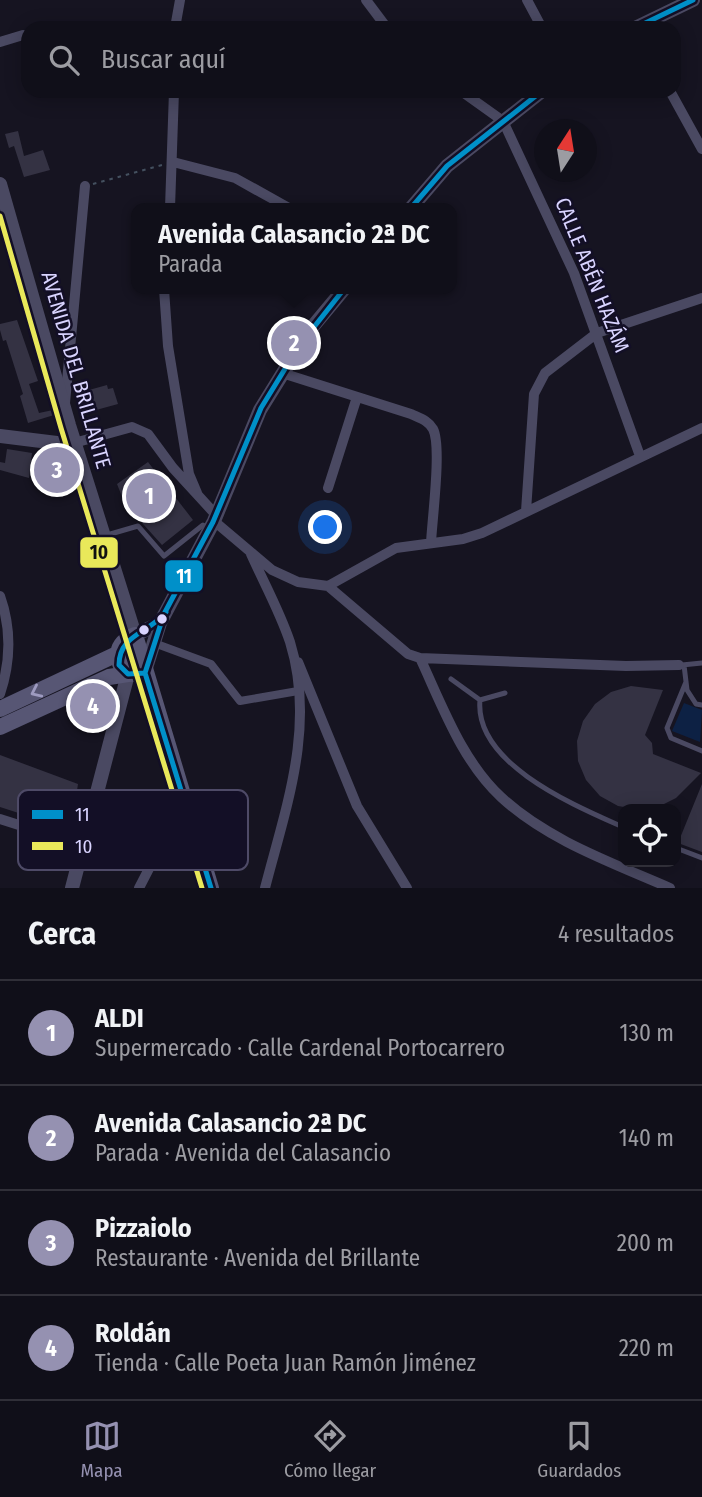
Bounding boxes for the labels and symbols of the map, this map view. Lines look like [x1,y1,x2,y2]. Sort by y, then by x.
north arrow [534,119,597,182]
street label: CALLE ABÉN HAZÁM [549,194,635,356]
street label: AVENIDA DEL BRILLANTE [35,268,117,472]
pin: 2 [271,317,317,369]
pin: 3 [34,444,80,496]
pin: 1 [126,470,172,522]
your location [308,510,342,544]
line badge: 10 [79,536,119,569]
text: 10 [90,541,108,564]
line badge: 11 [164,559,204,593]
text: 11 [176,565,192,588]
unlabelled marker [155,612,169,626]
unlabelled marker [137,623,151,637]
pin: 4 [70,680,116,732]
one-way arrow [31,684,43,698]
legend [18,790,248,870]
text: 11 [75,803,90,826]
text: 10 [75,835,92,858]

